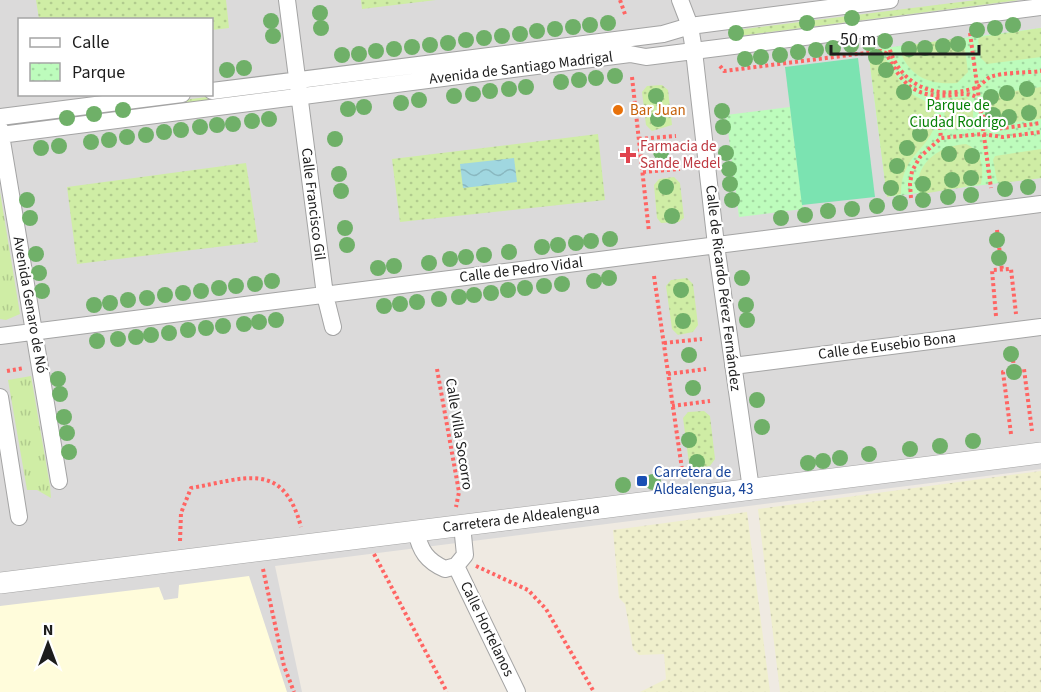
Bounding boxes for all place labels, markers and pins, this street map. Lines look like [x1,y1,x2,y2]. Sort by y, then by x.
place label: Bar Juan [630,100,686,121]
marker: Bar Juan [611,103,625,117]
place label: Farmacia de Sande Medel [640,136,721,174]
marker: Farmacia de Sande Medel [621,148,635,162]
place label: Carretera de Aldealengua, 43 [654,462,753,500]
marker: Carretera de Aldealengua, 43 [635,474,649,488]

